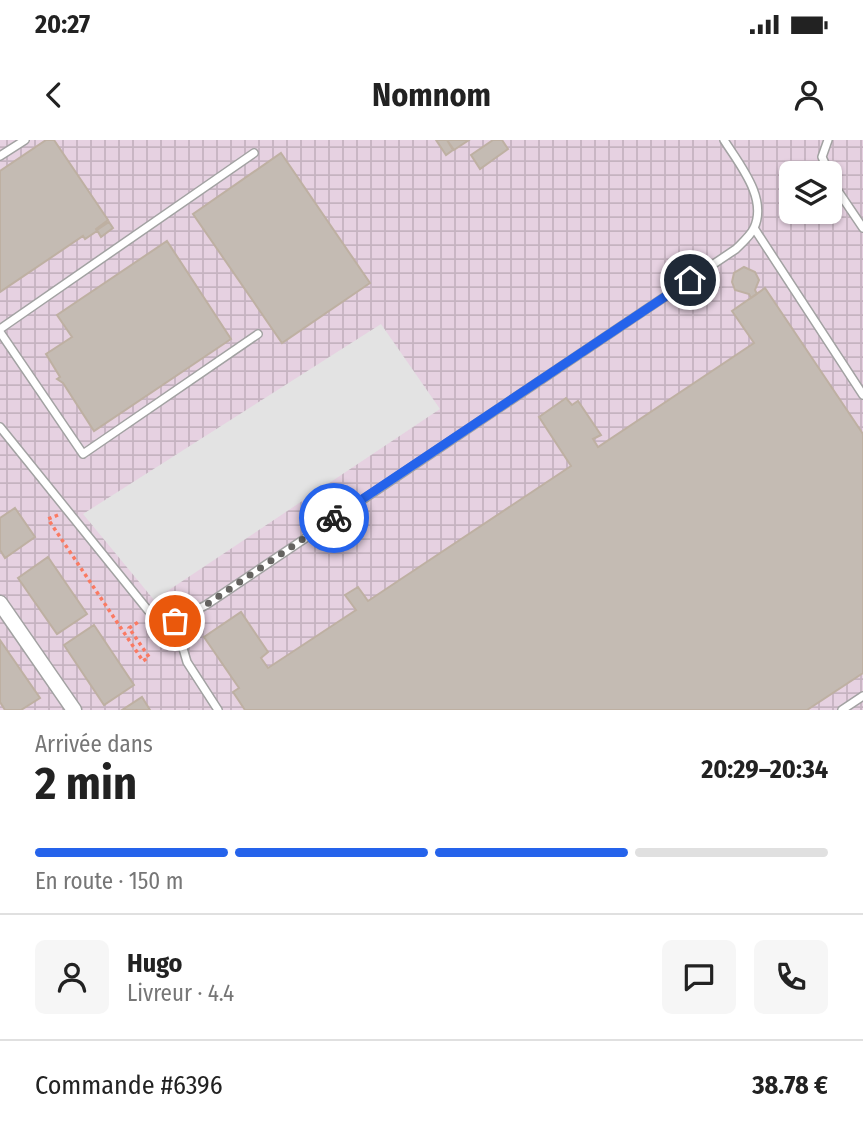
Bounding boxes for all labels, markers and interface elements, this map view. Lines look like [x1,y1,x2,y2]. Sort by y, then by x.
text: 20:27 [35,9,90,40]
icon: back [35,76,73,114]
text: Nomnom [372,76,491,114]
icon: person [790,76,828,114]
map controls [779,161,842,224]
button: layers [779,161,842,224]
pin [660,250,720,310]
icon: home [671,261,709,299]
courier [299,483,369,553]
icon: bike [315,499,353,537]
pin [145,591,205,651]
icon: bag [156,602,194,640]
text: Arrivée dans [35,730,153,758]
text: 20:29–20:34 [701,754,828,785]
text: 2 min [35,756,137,811]
text: En route · 150 m [35,867,183,895]
button: person [35,940,109,1014]
button: chat [662,940,736,1014]
button: phone [754,940,828,1014]
text: Hugo [127,948,182,979]
text: Livreur · 4.4 [127,979,234,1007]
text: Commande #6396 [35,1070,223,1101]
text: 38.78 € [752,1070,828,1101]

